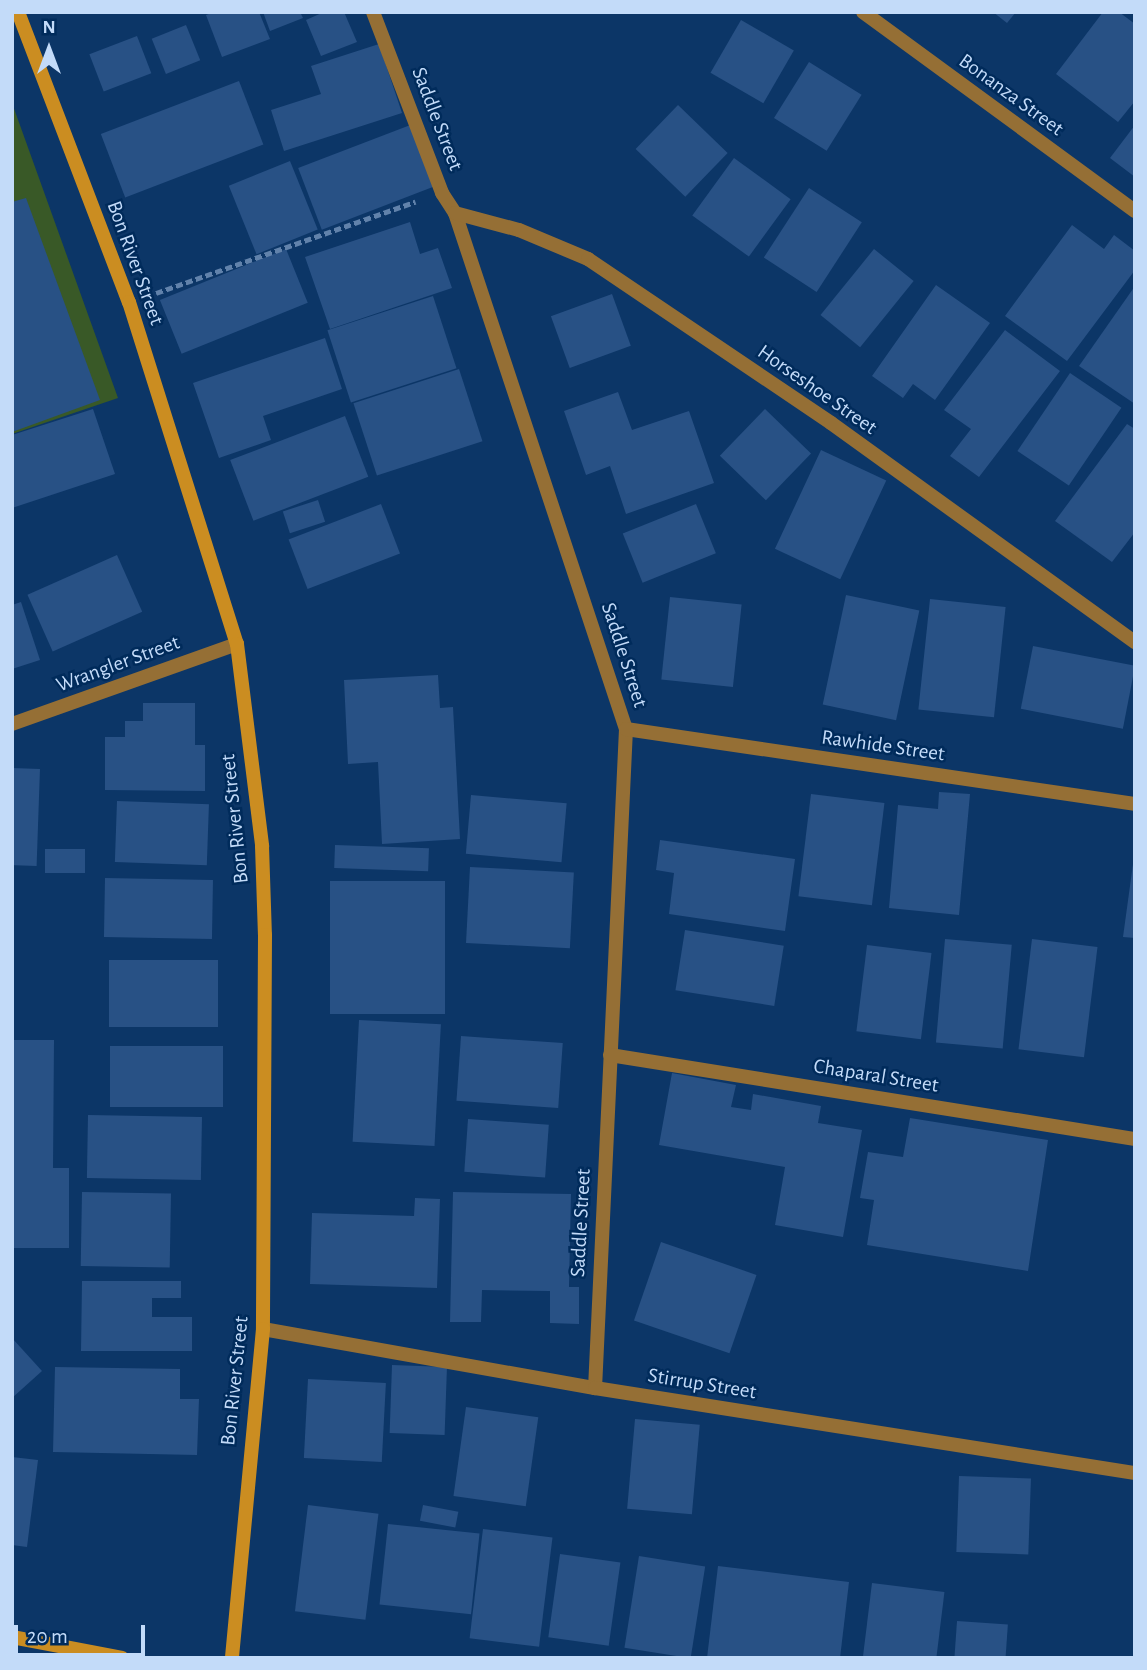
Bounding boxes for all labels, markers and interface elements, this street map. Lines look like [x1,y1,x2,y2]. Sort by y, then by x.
north arrow [14,14,84,84]
text: N [42,18,56,37]
street label: Bonanza Street [954,48,1068,142]
street label: Saddle Street [406,64,468,174]
street label: Bon River Street [101,198,169,328]
street label: Horseshoe Street [752,340,882,440]
street label: Saddle Street [595,599,653,711]
street label: Wrangler Street [53,630,183,698]
street label: Rawhide Street [820,725,946,767]
street label: Bon River Street [216,753,254,885]
street label: Chaparal Street [812,1054,940,1098]
street label: Saddle Street [566,1168,596,1278]
street label: Bon River Street [216,1315,254,1447]
street label: Stirrup Street [646,1363,758,1405]
scale bar [18,1610,149,1654]
text: 20 m [27,1626,68,1647]

